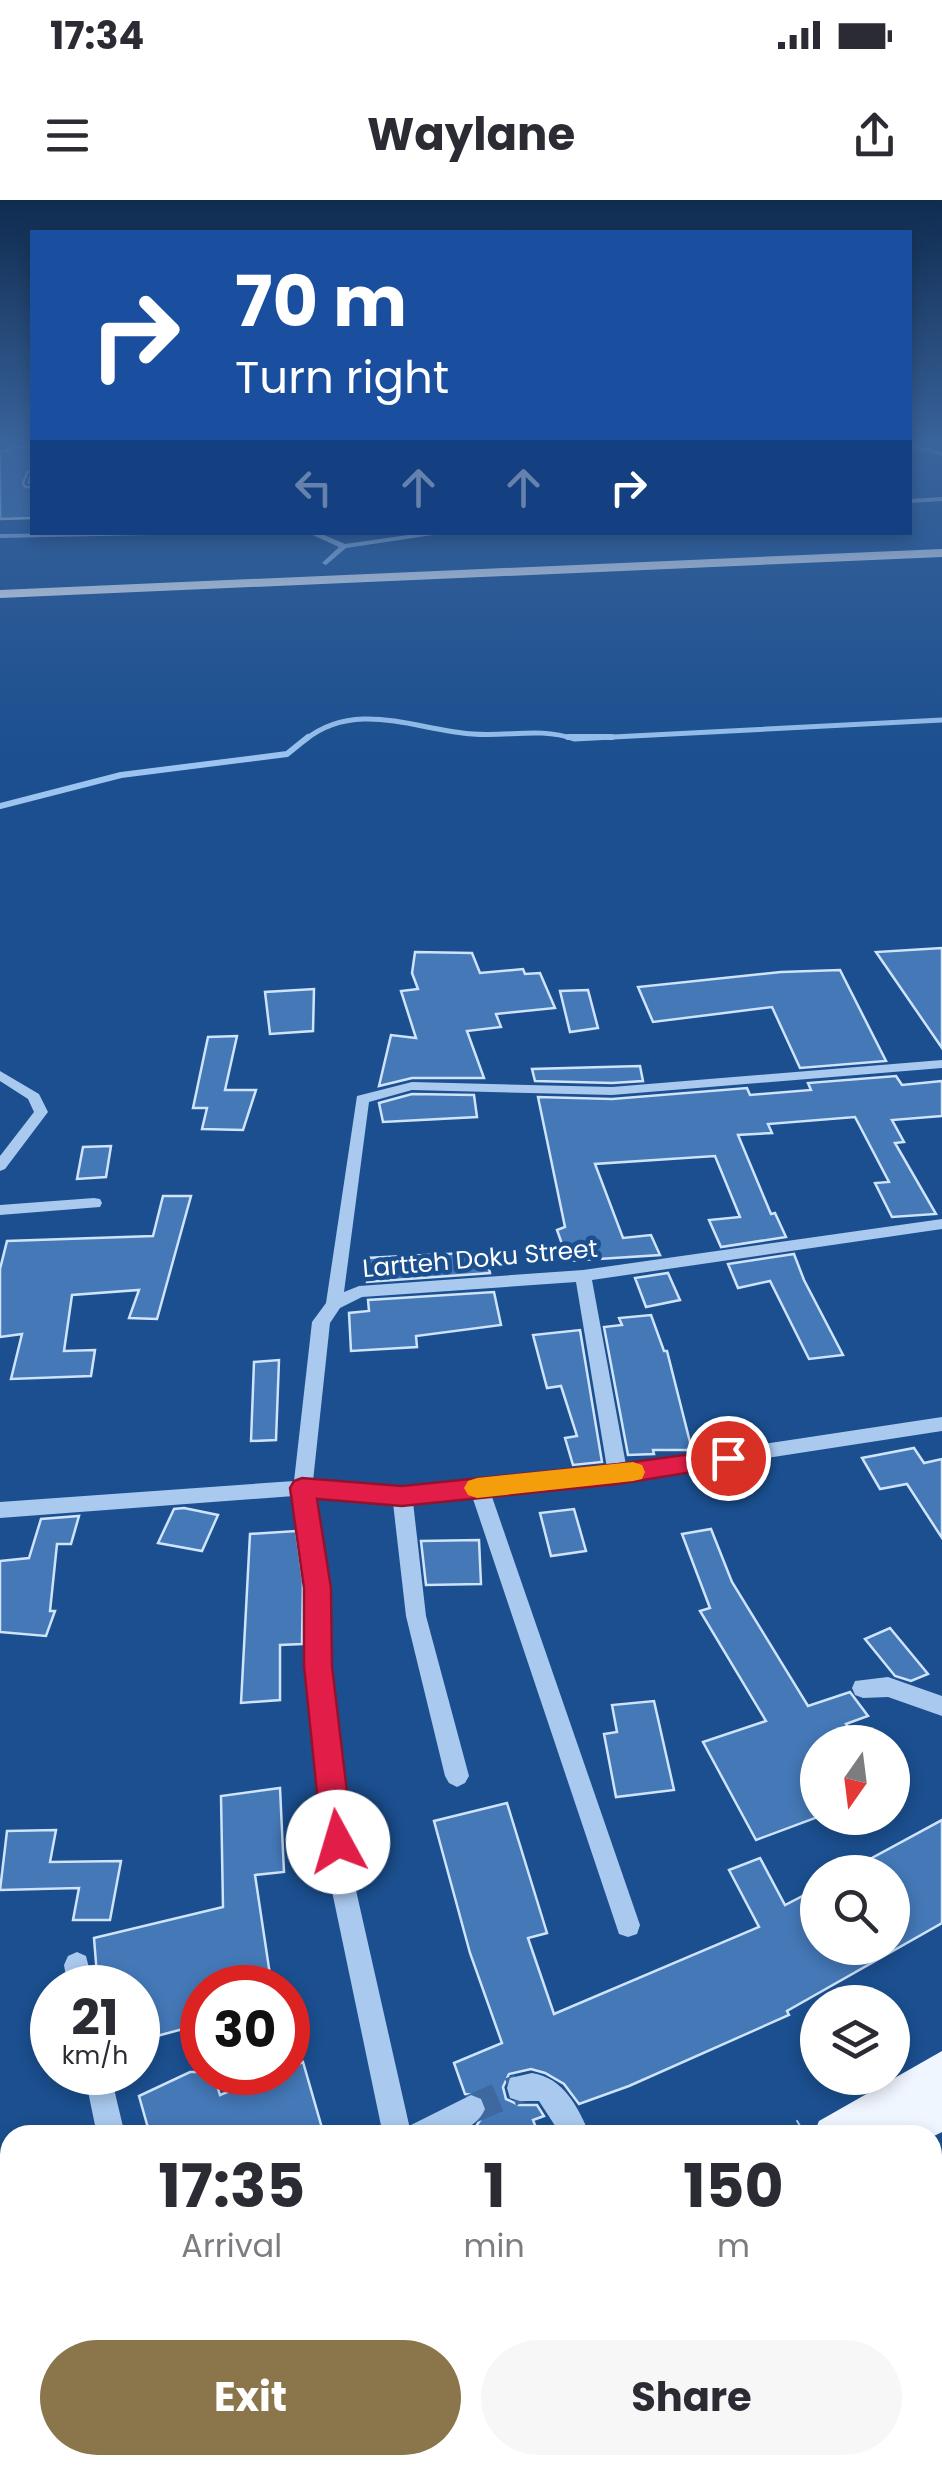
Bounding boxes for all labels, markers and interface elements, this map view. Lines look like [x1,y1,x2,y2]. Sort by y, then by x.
text: 17:34 [50,9,144,62]
text: Waylane [367,103,575,166]
icon: menu [40,108,95,163]
icon: share [847,108,902,163]
text: 70 m [235,252,407,351]
icon: right [70,270,200,400]
text: Turn right [235,346,449,409]
icon: left [286,460,341,515]
icon: ahead [391,460,446,515]
icon: ahead [496,460,551,515]
icon: right [601,460,656,515]
street label: Lartteh Doku Street [361,1231,599,1286]
pin [686,1416,771,1501]
icon: arrive [701,1431,756,1486]
north arrow [800,1725,910,1835]
map controls [800,1725,910,2095]
position arrow [286,1790,390,1894]
button: search [800,1855,910,1965]
speed limit sign: 30 [180,1965,310,2095]
text: 21 [71,1982,119,2053]
button: layers [800,1985,910,2095]
text: km/h [62,2038,128,2073]
text: 17:35 [158,2144,305,2228]
text: 1 [483,2144,505,2228]
text: 150 [683,2144,784,2228]
text: Arrival [181,2223,282,2268]
text: min [464,2223,525,2268]
text: m [717,2223,750,2268]
button: Exit [40,2340,461,2455]
button: Share [481,2340,902,2455]

